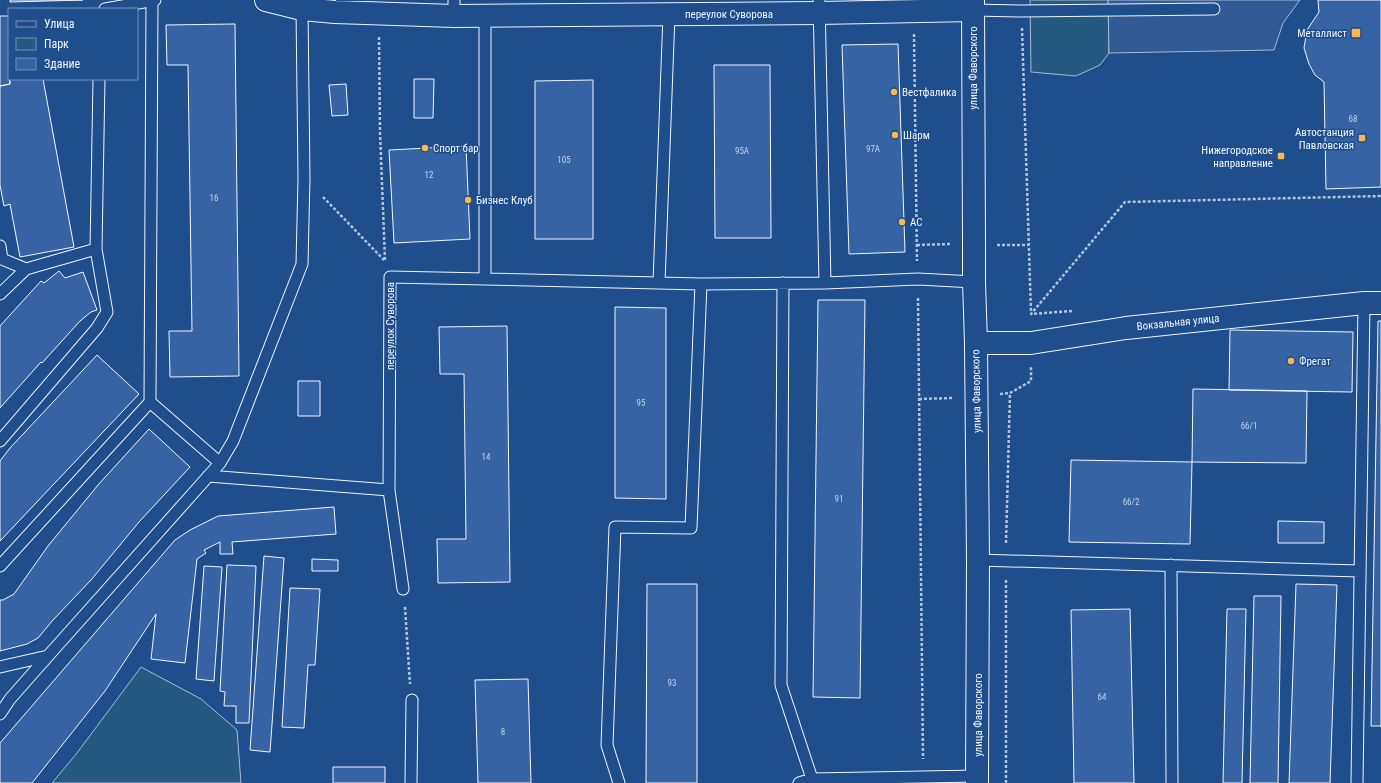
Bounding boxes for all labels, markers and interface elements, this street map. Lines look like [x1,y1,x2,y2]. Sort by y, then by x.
legend [8,8,138,80]
street label: переулок Суворова [685,8,773,21]
text: Улица [44,17,75,31]
street label: улица Фаворского [967,26,980,110]
place label: Металлист [1297,27,1347,40]
marker: Металлист [1350,27,1362,39]
text: Парк [44,37,69,51]
text: Здание [44,57,81,71]
place label: Вестфалика [902,86,956,99]
marker: Вестфалика [889,87,899,97]
house number: 68 [1349,114,1357,124]
place label: Автостанция Павловская [1295,126,1354,152]
place label: Шарм [903,129,930,142]
marker: Шарм [890,130,900,140]
marker: Автостанция Павловская [1357,133,1367,143]
place label: Спорт бар [433,142,479,155]
marker: Спорт бар [420,143,430,153]
house number: 97А [866,144,880,154]
place label: Нижегородское направление [1201,144,1273,170]
house number: 95А [735,146,749,156]
marker: Нижегородское направление [1276,151,1286,161]
house number: 105 [557,155,571,165]
house number: 12 [425,170,434,180]
house number: 16 [210,193,218,203]
place label: Бизнес Клуб [476,194,533,207]
marker: Бизнес Клуб [463,195,473,205]
place label: АС [910,216,923,229]
marker: АС [897,217,907,227]
street label: переулок Суворова [384,282,397,370]
street label: Вокзальная улица [1136,312,1220,333]
street label: улица Фаворского [969,349,984,433]
place label: Фрегат [1299,355,1331,368]
marker: Фрегат [1286,356,1296,366]
house number: 95 [637,398,646,408]
house number: 66/1 [1241,421,1257,431]
house number: 14 [482,452,491,462]
house number: 91 [835,494,843,504]
house number: 66/2 [1123,497,1140,507]
street label: улица Фаворского [972,673,985,757]
house number: 93 [668,678,676,688]
house number: 64 [1098,692,1107,702]
house number: 8 [501,727,505,737]

